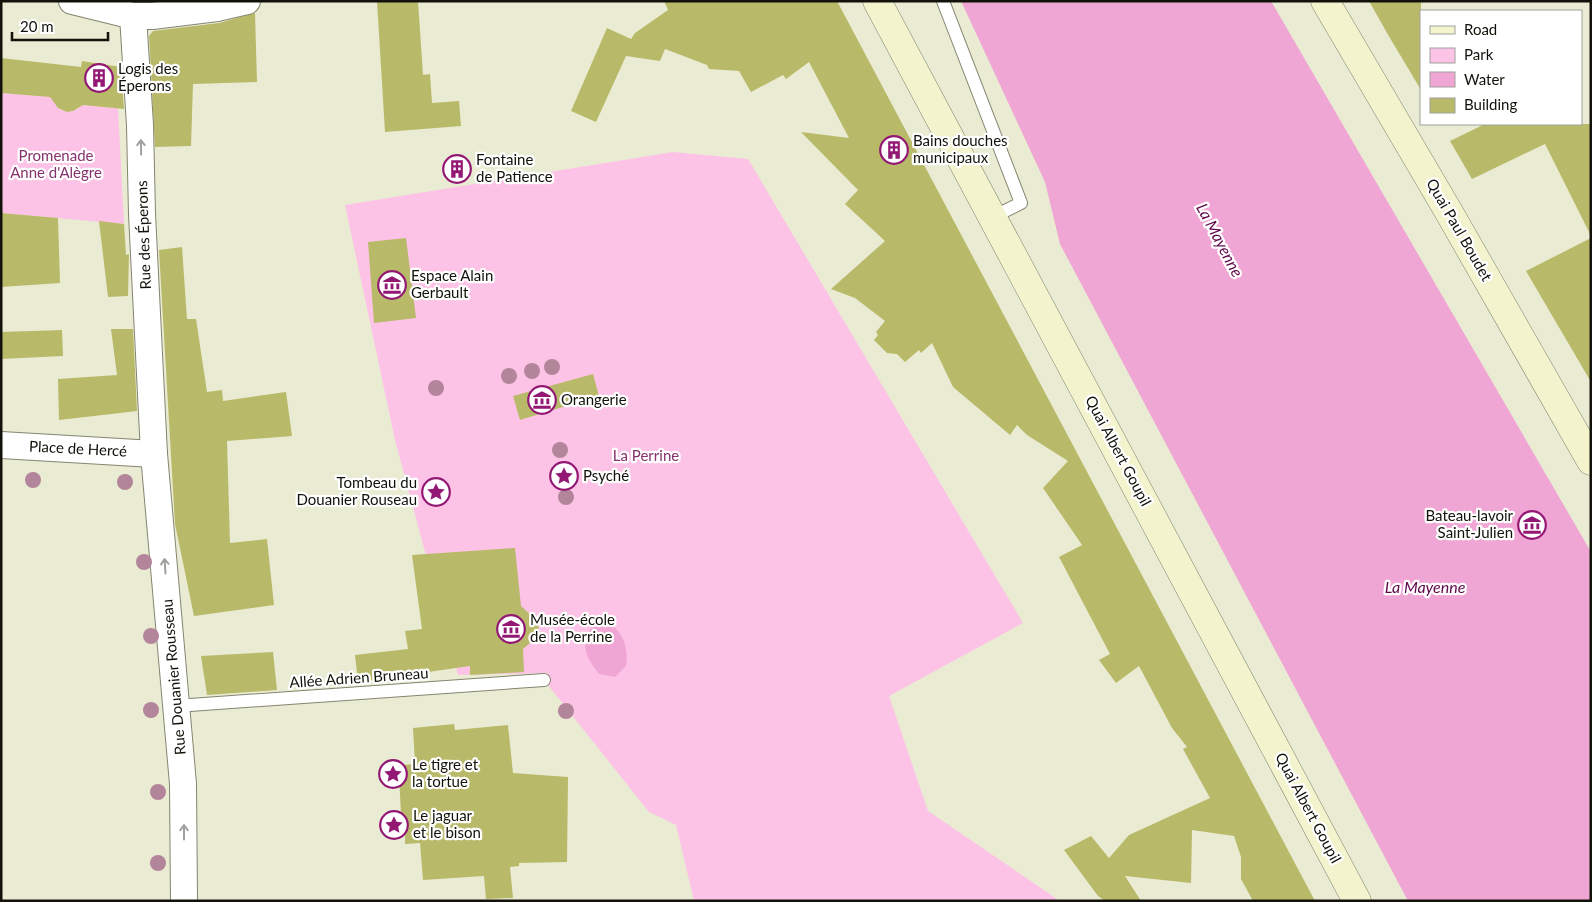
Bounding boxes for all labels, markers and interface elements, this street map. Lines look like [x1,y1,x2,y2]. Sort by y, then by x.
scale bar [12,10,109,42]
legend [1420,10,1582,125]
text: 20 m [20,17,54,35]
text: Road [1464,20,1497,38]
text: Park [1464,45,1494,63]
place label: Logis des Éperons [118,59,178,94]
building icon: Logis des Éperons [84,63,114,93]
text: Water [1464,70,1505,88]
text: Building [1464,95,1517,113]
place label: Bains douches municipaux [913,131,1008,166]
building icon: Bains douches municipaux [879,135,909,165]
one-way arrow [136,140,146,156]
park label: Promenade Anne d'Alègre [10,146,102,181]
place label: Fontaine de Patience [476,150,553,185]
building icon: Fontaine de Patience [442,154,472,184]
street label: Quai Paul Boudet [1423,175,1497,284]
street label: Rue des Éperons [132,180,154,290]
water label: La Mayenne [1193,200,1248,280]
place label: Espace Alain Gerbault [411,266,493,301]
museum icon: Espace Alain Gerbault [377,270,407,300]
museum icon: Orangerie [527,385,557,415]
place label: Orangerie [561,390,627,408]
street label: Quai Albert Goupil [1082,392,1156,509]
street label: Place de Hercé [29,436,128,460]
park label: La Perrine [613,446,679,464]
place icon: Psyché [549,461,579,491]
place label: Psyché [583,466,629,484]
place label: Tombeau du Douanier Rouseau [296,473,417,508]
place icon: Tombeau du Douanier Rouseau [421,477,451,507]
place label: Bateau-lavoir Saint-Julien [1425,506,1514,541]
museum icon: Bateau-lavoir Saint-Julien [1517,510,1547,540]
one-way arrow [160,558,170,574]
water label: La Mayenne [1385,577,1466,596]
street label: Rue Douanier Rousseau [157,598,189,756]
place label: Musée-école de la Perrine [530,610,615,645]
museum icon: Musée-école de la Perrine [496,614,526,644]
street label: Allée Adrien Bruneau [289,663,429,691]
street label: Quai Albert Goupil [1272,749,1346,866]
place label: Le tigre et la tortue [412,755,479,790]
place icon: Le tigre et la tortue [378,759,408,789]
place label: Le jaguar et le bison [413,806,481,841]
place icon: Le jaguar et le bison [379,810,409,840]
one-way arrow [179,825,189,841]

